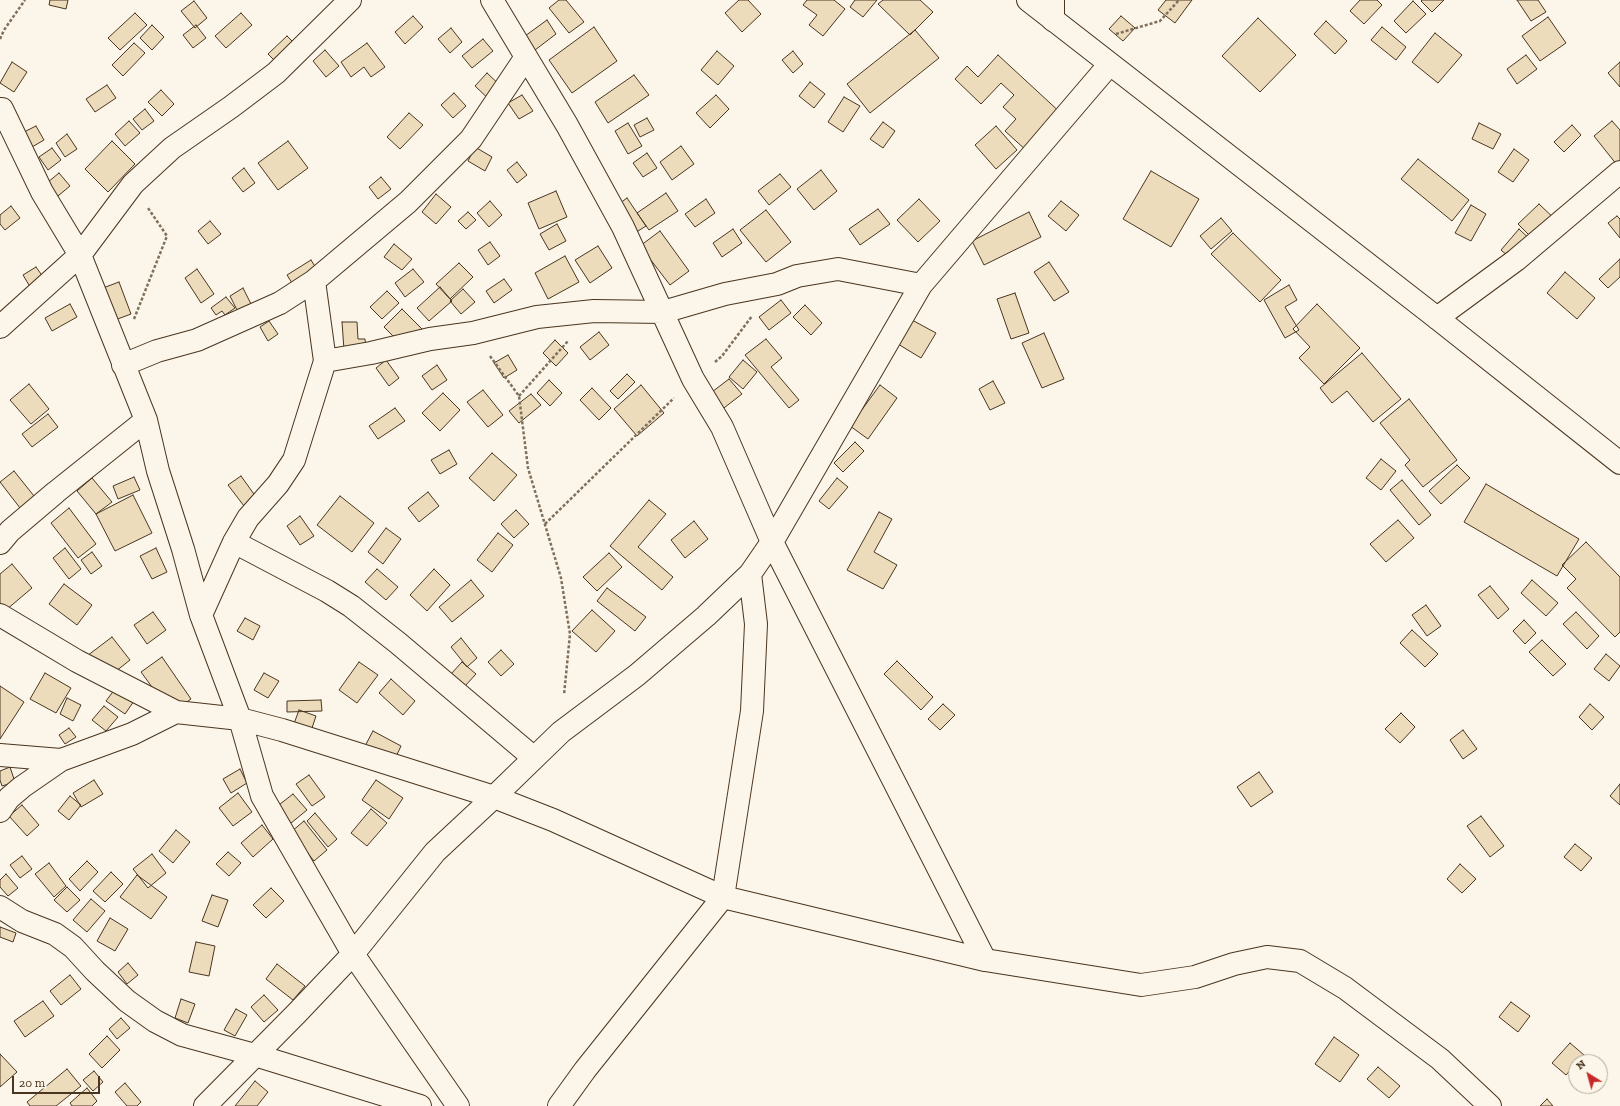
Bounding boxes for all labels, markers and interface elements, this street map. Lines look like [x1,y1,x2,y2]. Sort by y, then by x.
north arrow [1568,1054,1608,1094]
text: N [1574,1057,1588,1073]
scale bar [14,1068,102,1094]
text: 20 m [19,1076,45,1090]

